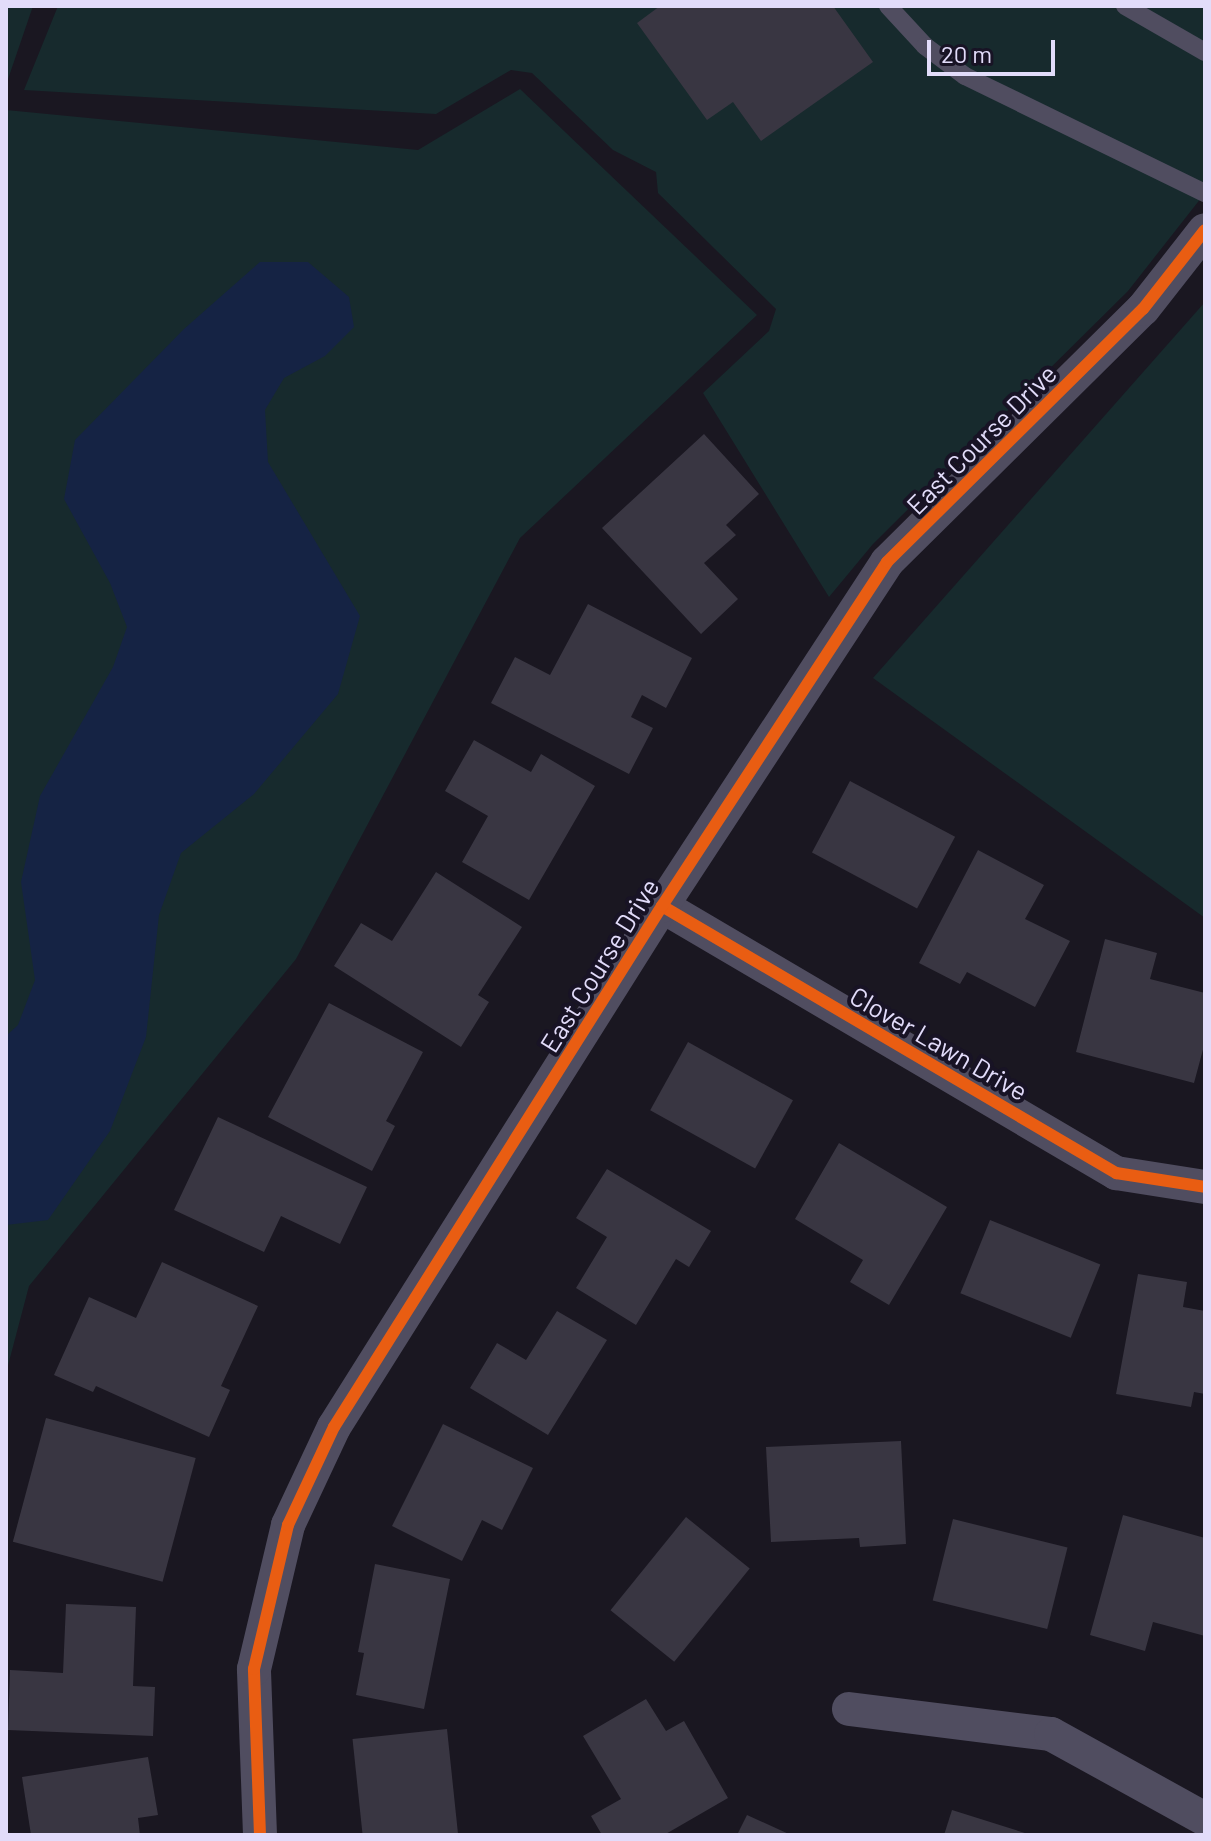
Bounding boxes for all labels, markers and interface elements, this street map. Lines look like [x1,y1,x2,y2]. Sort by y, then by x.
scale bar [931,24,1059,74]
text: 20 m [941,39,992,68]
street label: East Course Drive [900,358,1062,520]
street label: East Course Drive [533,872,665,1058]
street label: Clover Lawn Drive [845,980,1033,1106]

